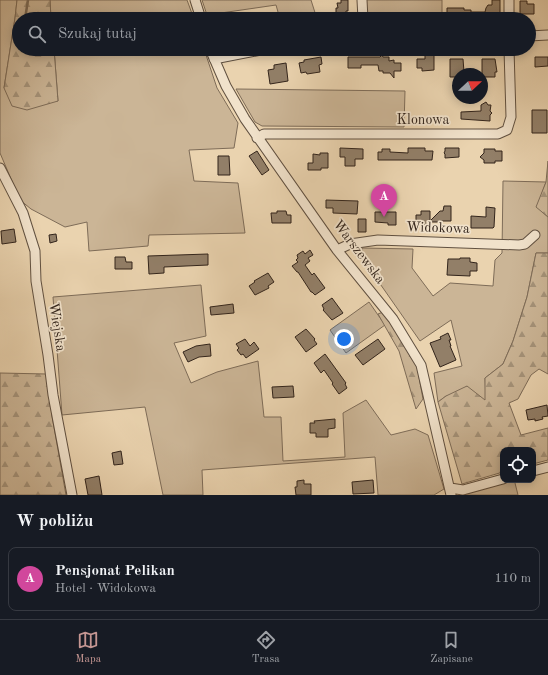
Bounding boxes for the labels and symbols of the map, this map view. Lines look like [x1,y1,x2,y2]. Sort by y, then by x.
north arrow [452,68,488,104]
street label: Klonowa [397,113,450,127]
pin: A [371,184,397,217]
street label: Warszewska [330,217,388,287]
street label: Widokowa [406,220,470,236]
street label: Wiejska [46,302,68,353]
your location [334,329,354,349]

